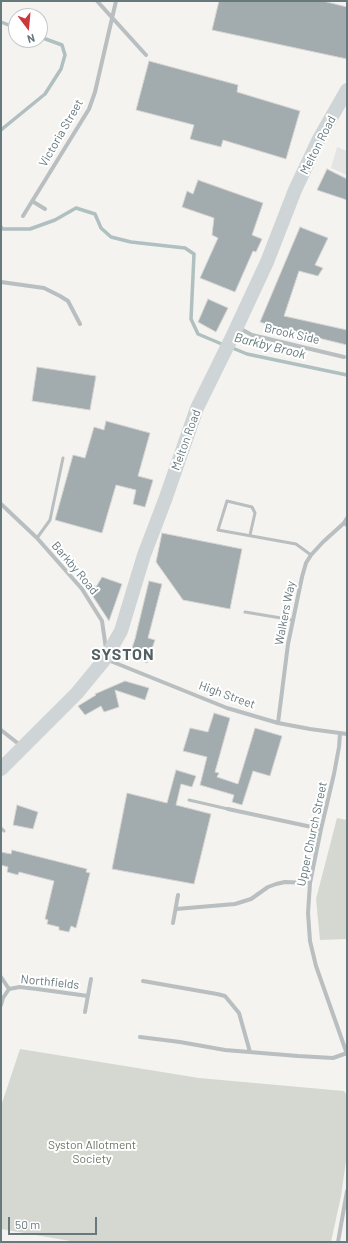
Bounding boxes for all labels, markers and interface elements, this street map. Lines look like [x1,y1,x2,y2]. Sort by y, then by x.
north arrow [8,8,48,48]
text: N [26,32,36,46]
street label: Victoria Street [36,97,86,169]
street label: Melton Road [297,113,339,177]
street label: Brook Side [263,321,321,347]
water label: Barkby Brook [233,330,307,362]
street label: Melton Road [168,408,204,472]
street label: Barkby Road [49,539,101,597]
street label: Walkers Way [272,580,298,646]
district label: SYSTON [91,645,155,665]
street label: High Street [197,678,257,712]
street label: Upper Church Street [294,780,330,888]
street label: Northfields [20,972,80,992]
park label: Syston Allotment Society [48,1138,136,1166]
scale bar [10,1209,99,1235]
text: 50 m [15,1217,40,1231]

